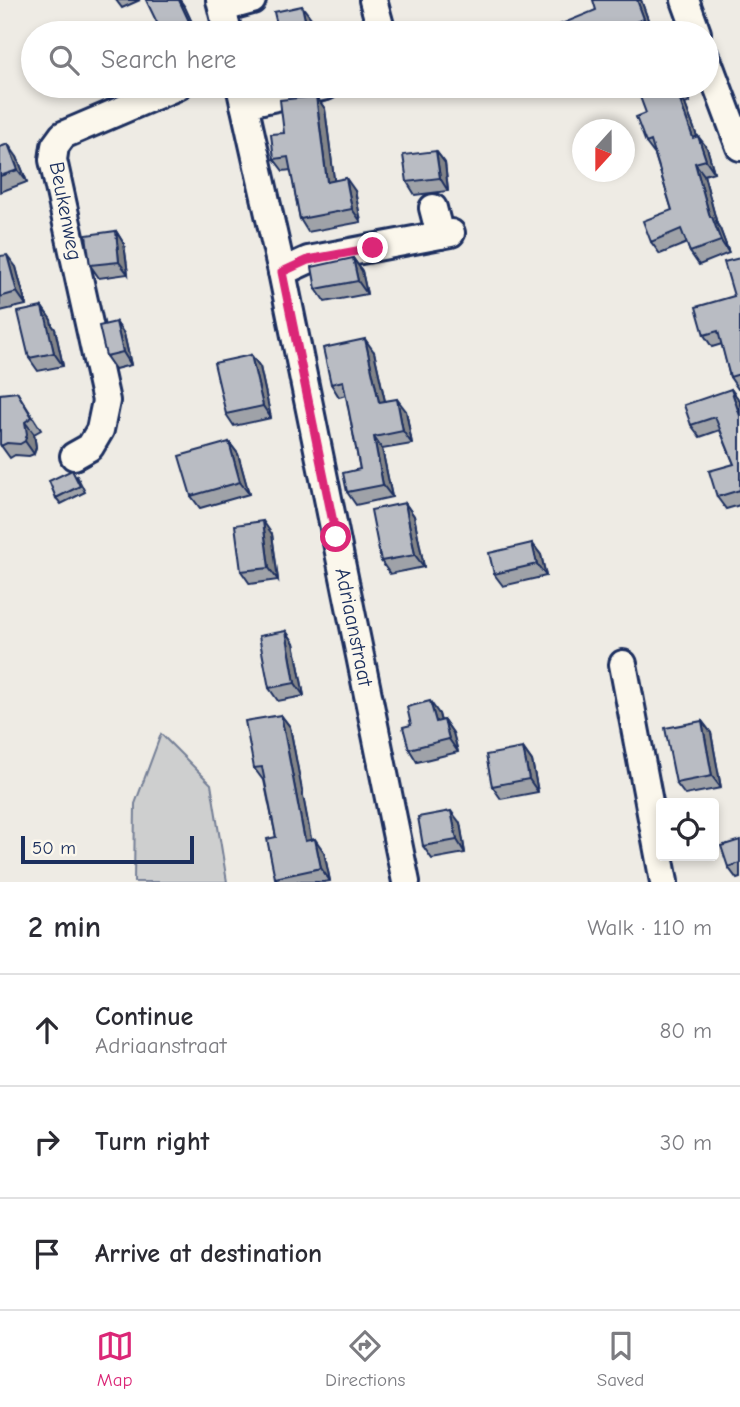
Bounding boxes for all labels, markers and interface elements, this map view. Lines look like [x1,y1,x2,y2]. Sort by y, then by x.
search box [21,21,719,98]
icon: search [45,41,83,79]
text: Search here [101,45,236,75]
north arrow [572,119,635,182]
street label: Beukenweg [45,160,87,262]
route end [357,232,388,263]
route start [320,521,351,552]
street label: Adriaanstraat [330,566,378,689]
map controls [656,798,719,861]
button: locate [656,798,719,861]
scale bar [21,833,194,865]
text: 50 m [32,837,76,859]
text: 2 min [28,910,101,945]
text: Walk · 110 m [587,914,712,941]
text: Continue [95,1002,193,1032]
icon: ahead [28,1011,66,1049]
text: 80 m [659,1017,712,1044]
text: Adriaanstraat [95,1032,227,1059]
icon: right [28,1123,66,1161]
text: Turn right [95,1127,209,1157]
text: 30 m [660,1129,712,1156]
icon: arrive [28,1235,66,1273]
text: Arrive at destination [95,1239,322,1269]
tab: Map [96,1327,134,1391]
tab: Directions [325,1327,405,1391]
tab: Saved [597,1327,644,1391]

